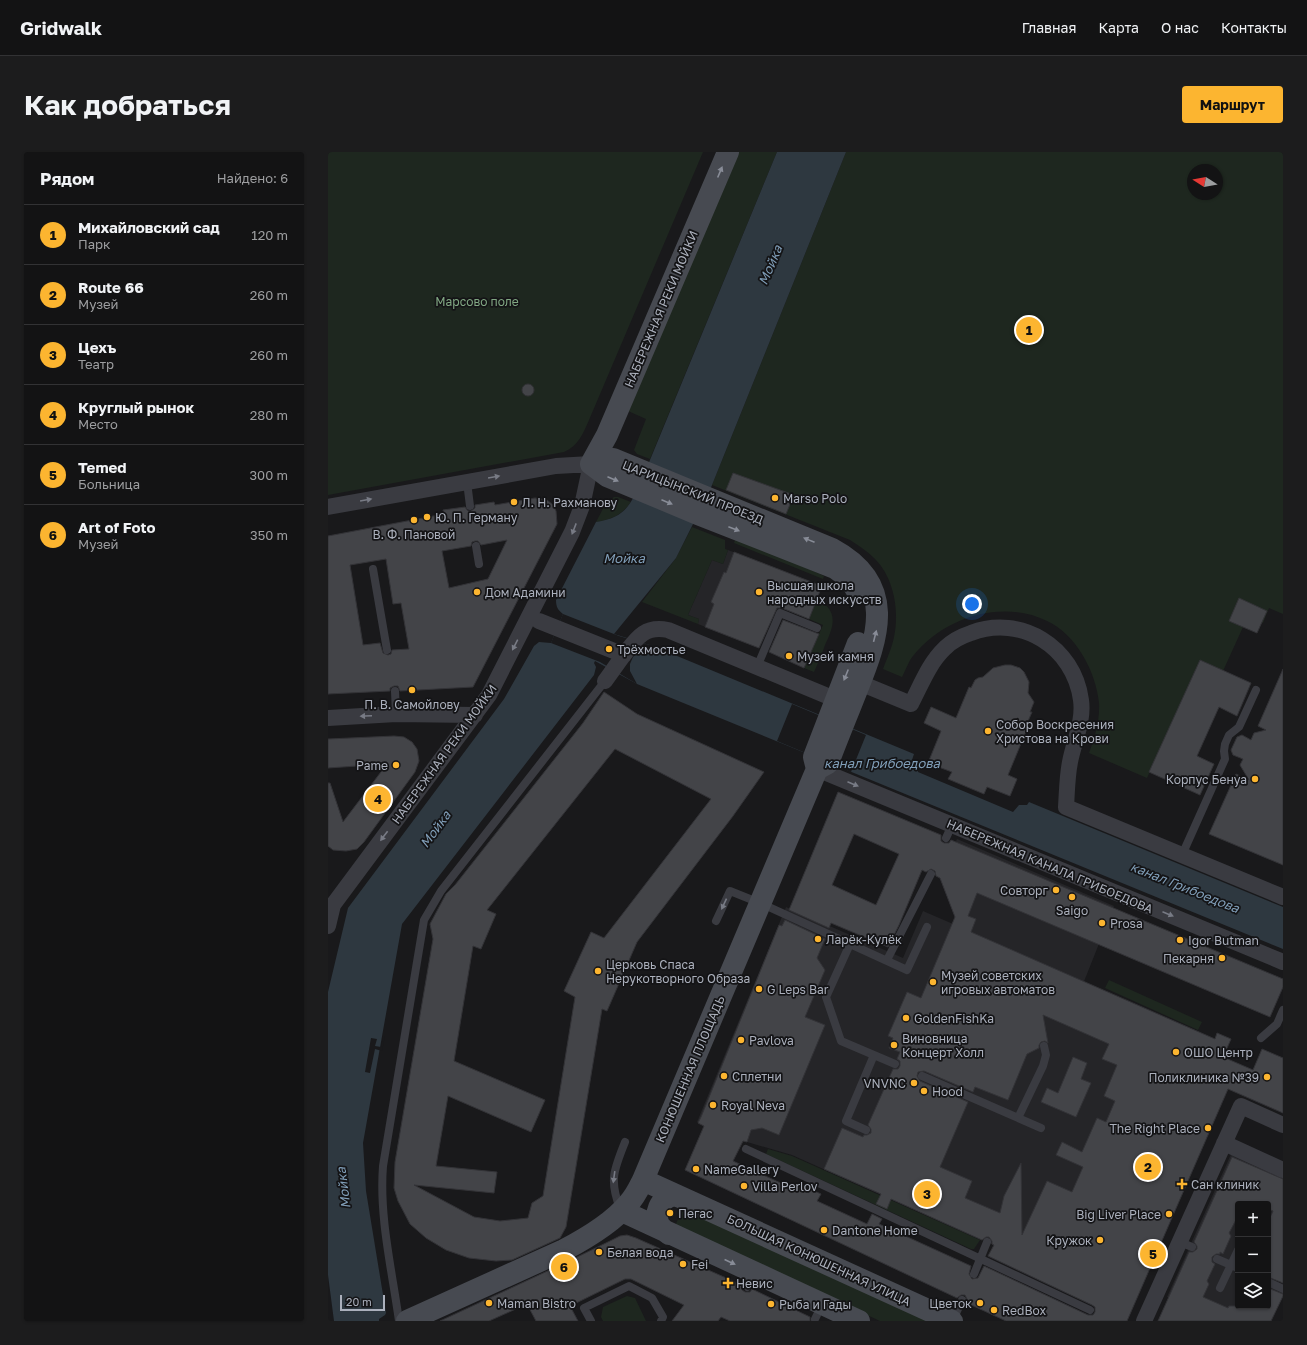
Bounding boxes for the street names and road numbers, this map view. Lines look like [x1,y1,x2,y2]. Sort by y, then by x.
street label: НАБЕРЕЖНАЯ РЕКИ МОЙКИ [621,228,701,390]
street label: ЦАРИЦЫНСКИЙ ПРОЕЗД [620,457,766,527]
street label: НАБЕРЕЖНАЯ РЕКИ МОЙКИ [388,681,500,827]
street label: НАБЕРЕЖНАЯ КАНАЛА ГРИБОЕДОВА [945,816,1155,916]
street label: КОНЮШЕННАЯ ПЛОЩАДЬ [652,993,728,1145]
street label: БОЛЬШАЯ КОНЮШЕННАЯ УЛИЦА [725,1211,913,1309]

